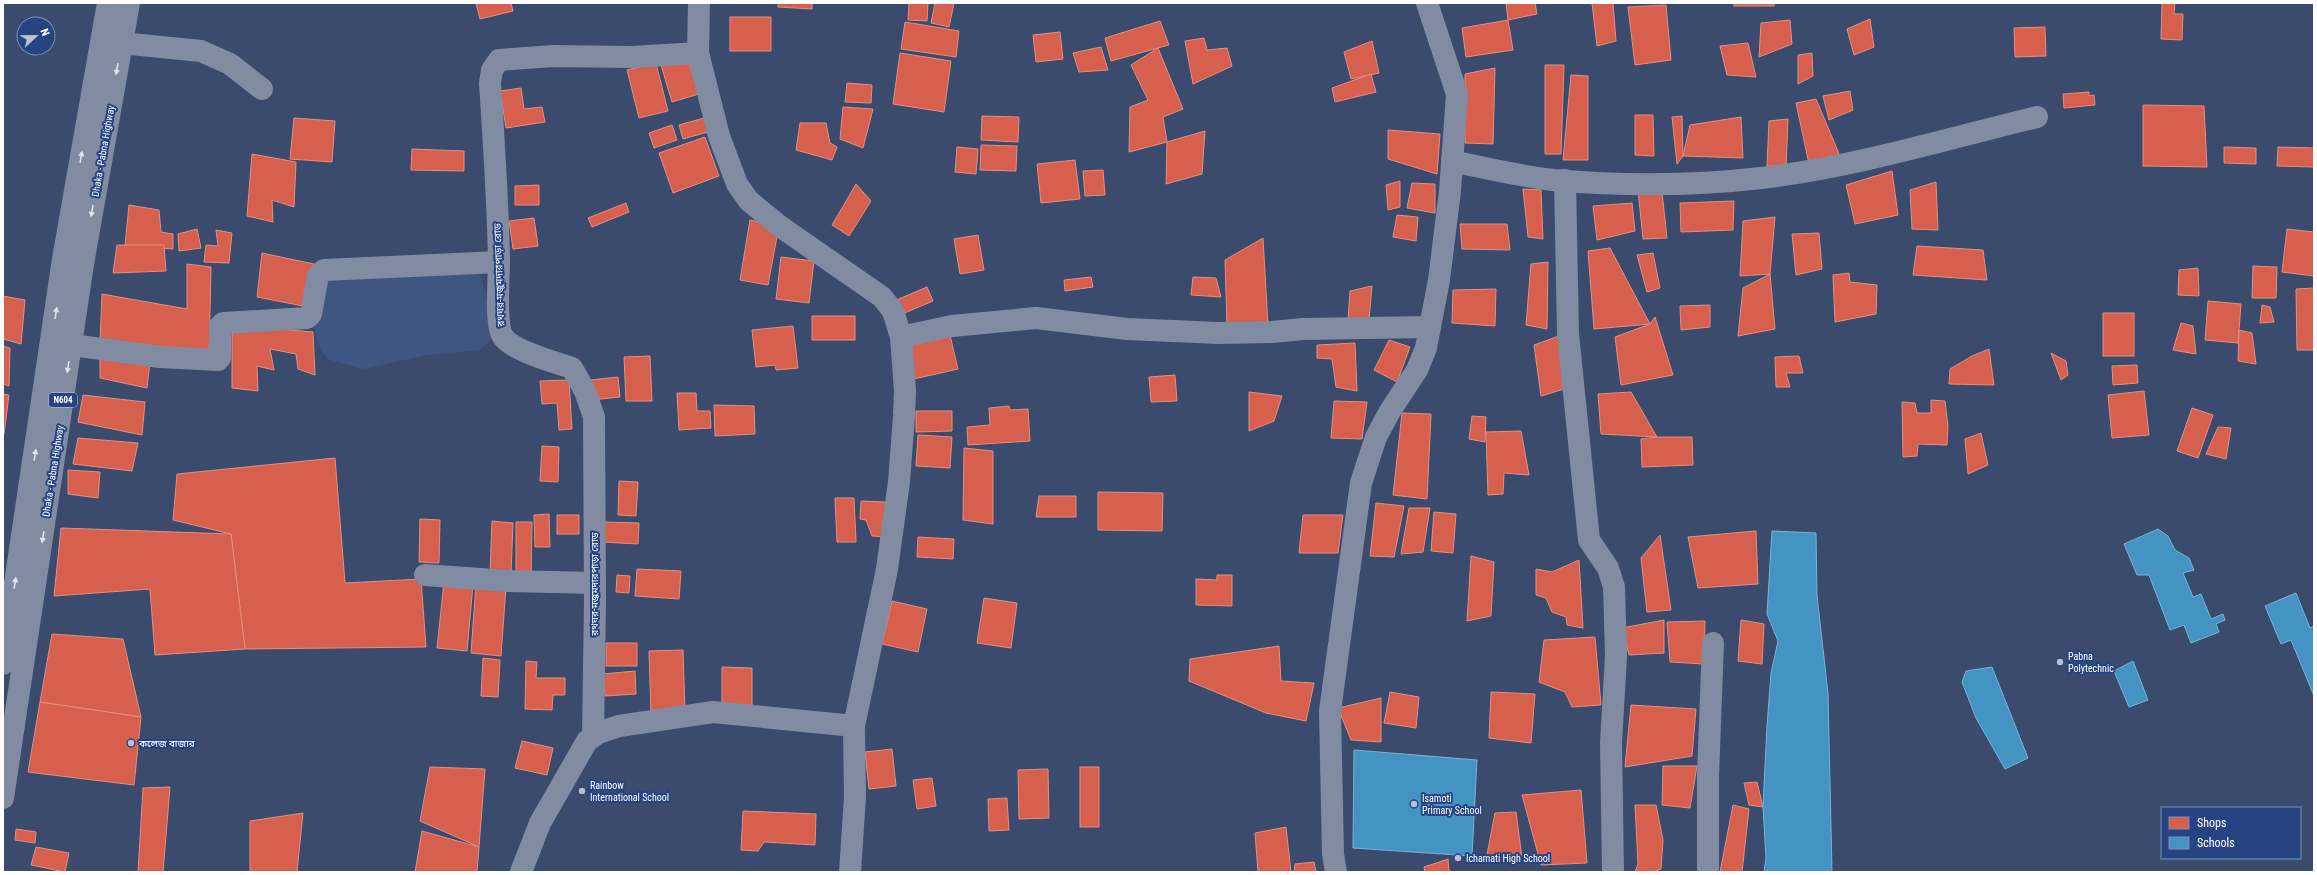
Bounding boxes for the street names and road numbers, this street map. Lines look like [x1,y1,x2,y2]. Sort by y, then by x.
street label: Dhaka - Pabna Highway [90,105,116,197]
street label: রথঘর-মজুমদারপাড়া রোড [492,222,506,328]
road number: N604 [49,393,77,407]
street label: Dhaka - Pabna Highway [40,424,66,518]
street label: রথঘর-মজুমদারপাড়া রোড [589,531,600,637]

